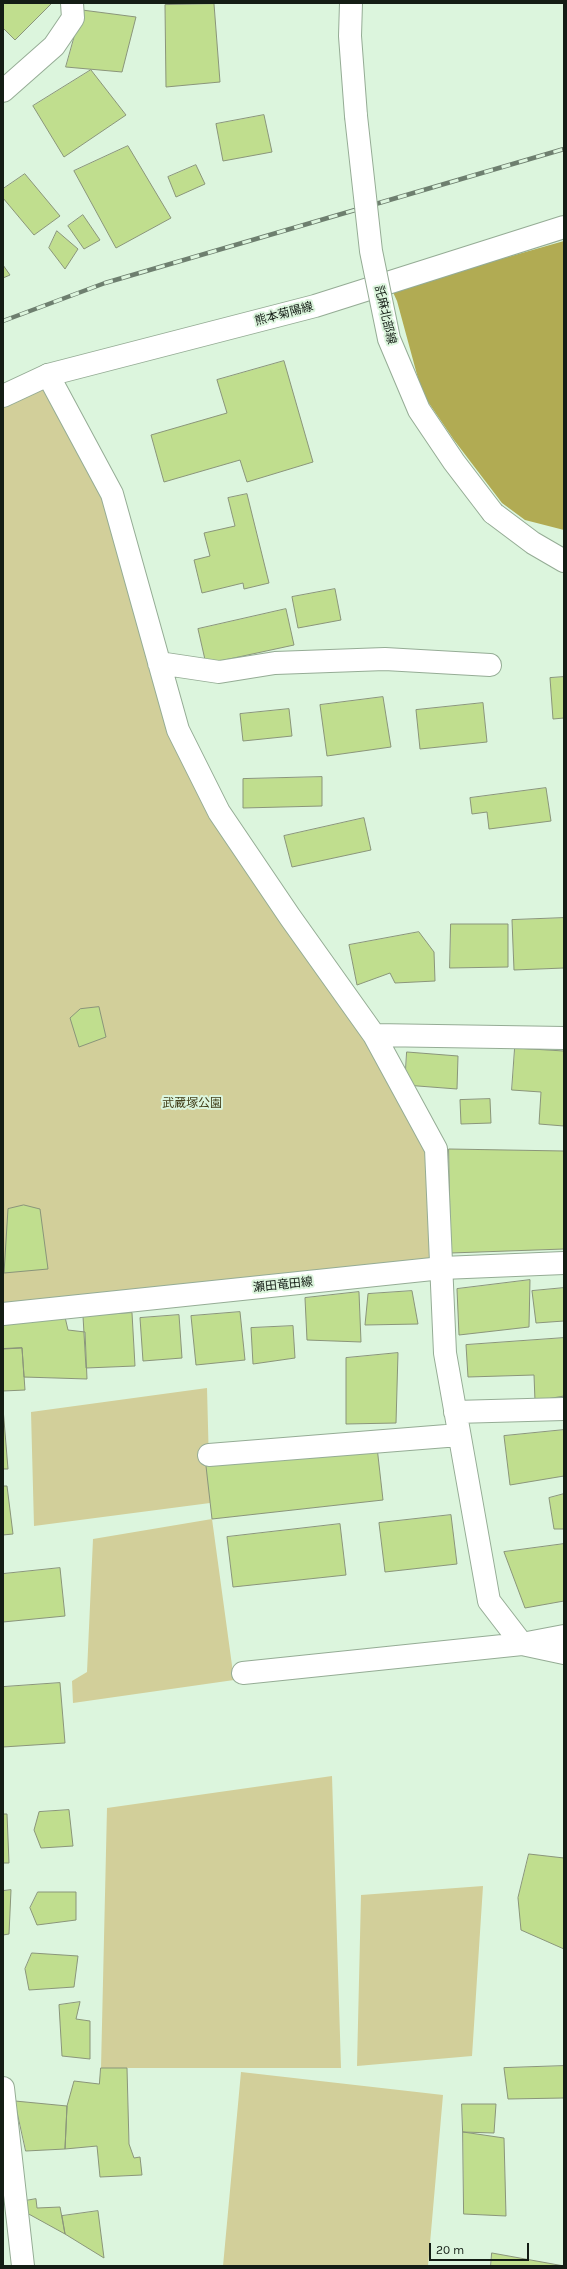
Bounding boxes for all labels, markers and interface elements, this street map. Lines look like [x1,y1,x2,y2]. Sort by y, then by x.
street label: 託麻北部線 [371,284,399,346]
street label: 熊本菊陽線 [253,299,315,329]
park label: 武蔵塚公園 [162,1097,222,1111]
street label: 瀬田竜田線 [252,1275,314,1295]
scale bar [431,2235,531,2261]
text: 20 m [436,2243,464,2257]

